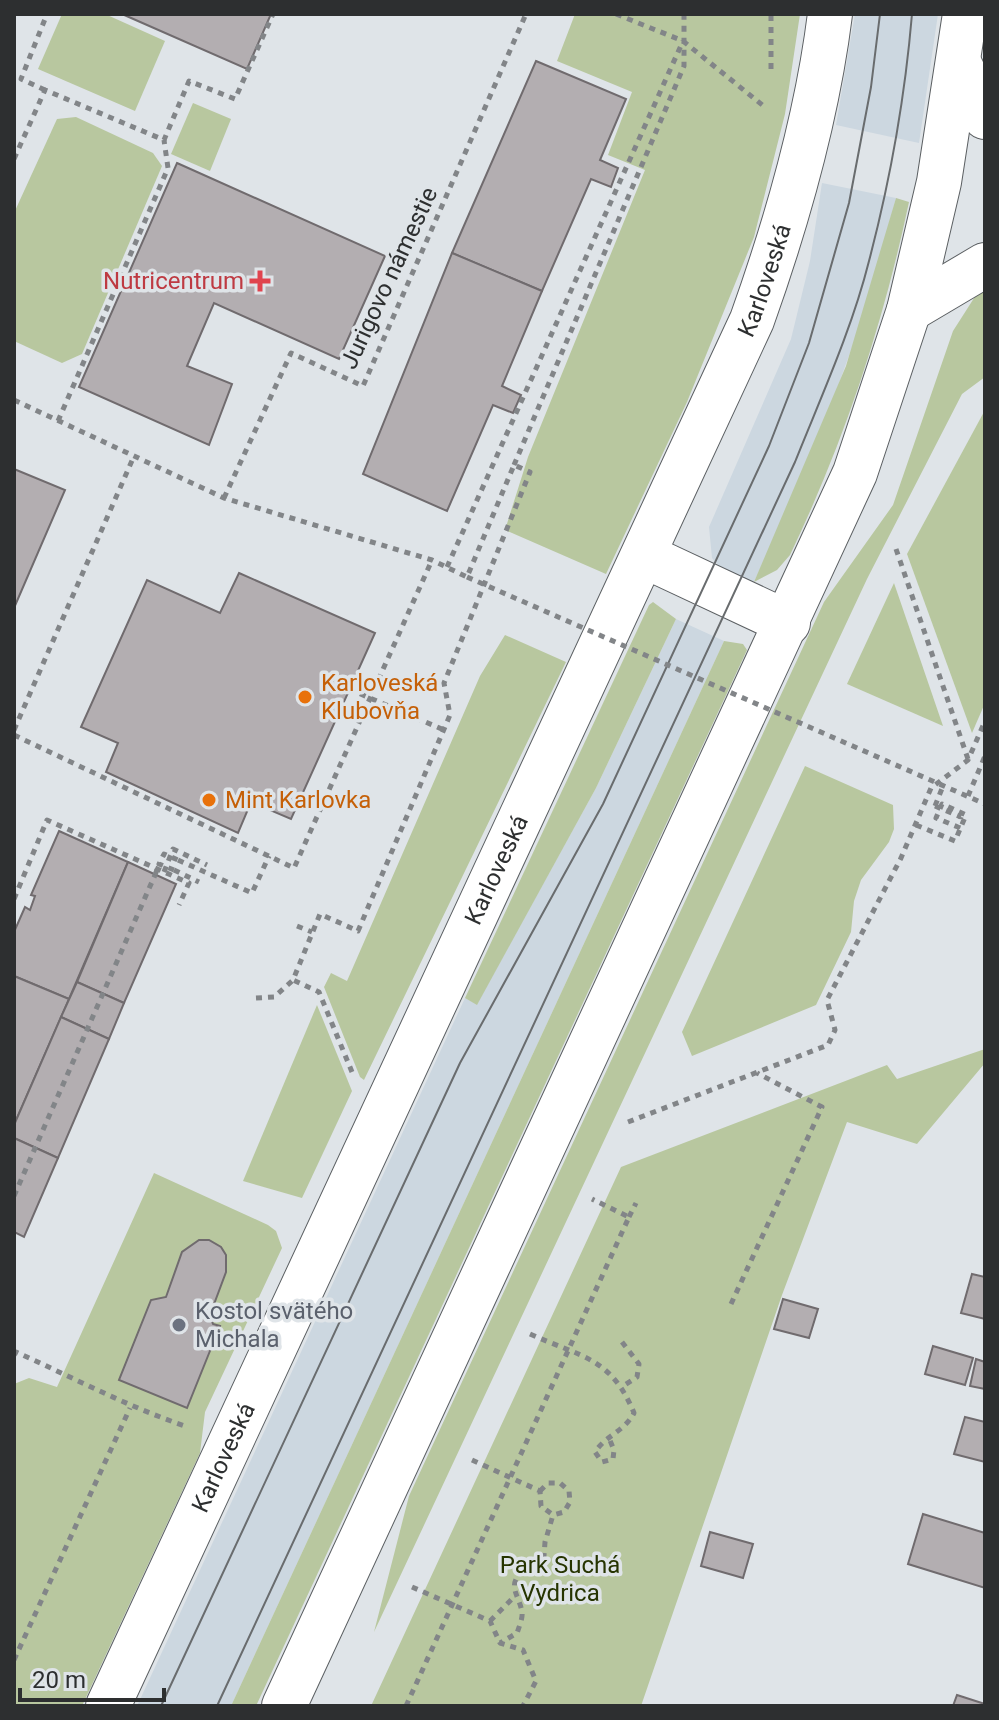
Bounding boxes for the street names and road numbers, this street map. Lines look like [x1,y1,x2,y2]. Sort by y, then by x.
street label: Jurigovo námestie [335,183,443,373]
street label: Karloveská [732,221,797,341]
street label: Karloveská [459,811,534,929]
street label: Karloveská [186,1398,261,1517]

